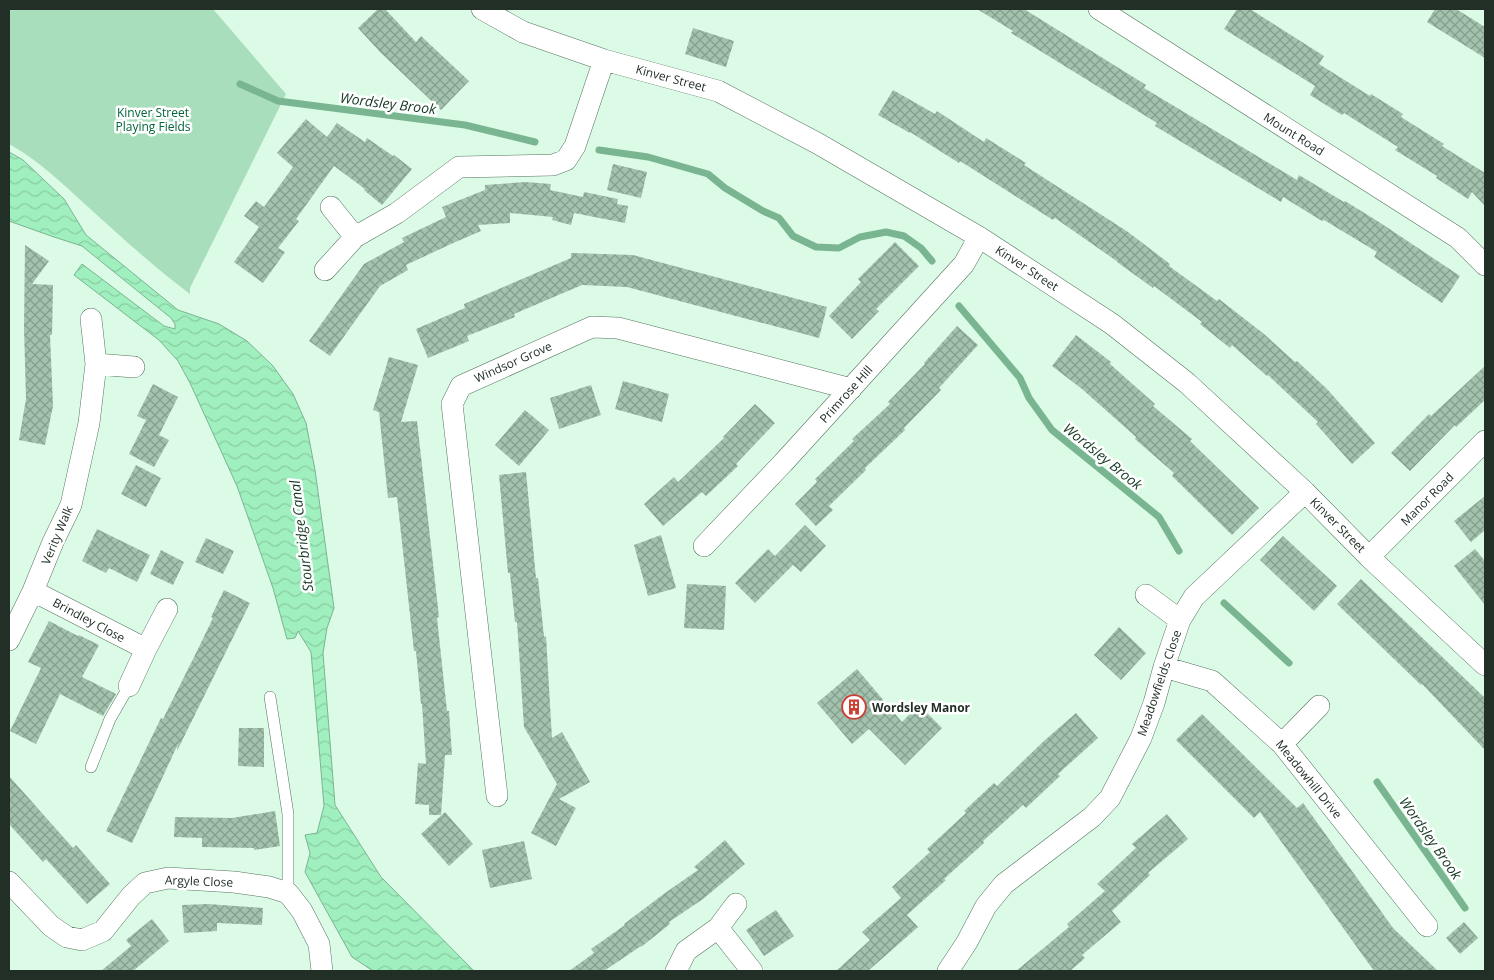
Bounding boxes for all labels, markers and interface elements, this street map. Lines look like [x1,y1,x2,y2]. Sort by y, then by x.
street label: Kinver Street [634,60,708,96]
water label: Wordsley Brook [339,88,438,118]
park label: Kinver Street Playing Fields [116,104,191,135]
street label: Mount Road [1260,109,1328,159]
street label: Kinver Street [992,241,1062,295]
street label: Windsor Grove [471,337,555,387]
street label: Primrose Hill [816,362,876,426]
water label: Wordsley Brook [1059,418,1147,495]
street label: Manor Road [1397,469,1457,529]
water label: Stourbridge Canal [285,479,317,593]
street label: Kinver Street [1307,494,1369,556]
street label: Verity Walk [37,502,77,567]
street label: Brindley Close [50,594,128,646]
street label: Meadowfields Close [1133,627,1185,738]
building icon: Wordsley Manor [841,694,867,720]
place label: Wordsley Manor [872,699,971,716]
street label: Meadowhill Drive [1272,736,1346,822]
water label: Wordsley Brook [1396,793,1467,884]
street label: Argyle Close [165,871,234,891]

